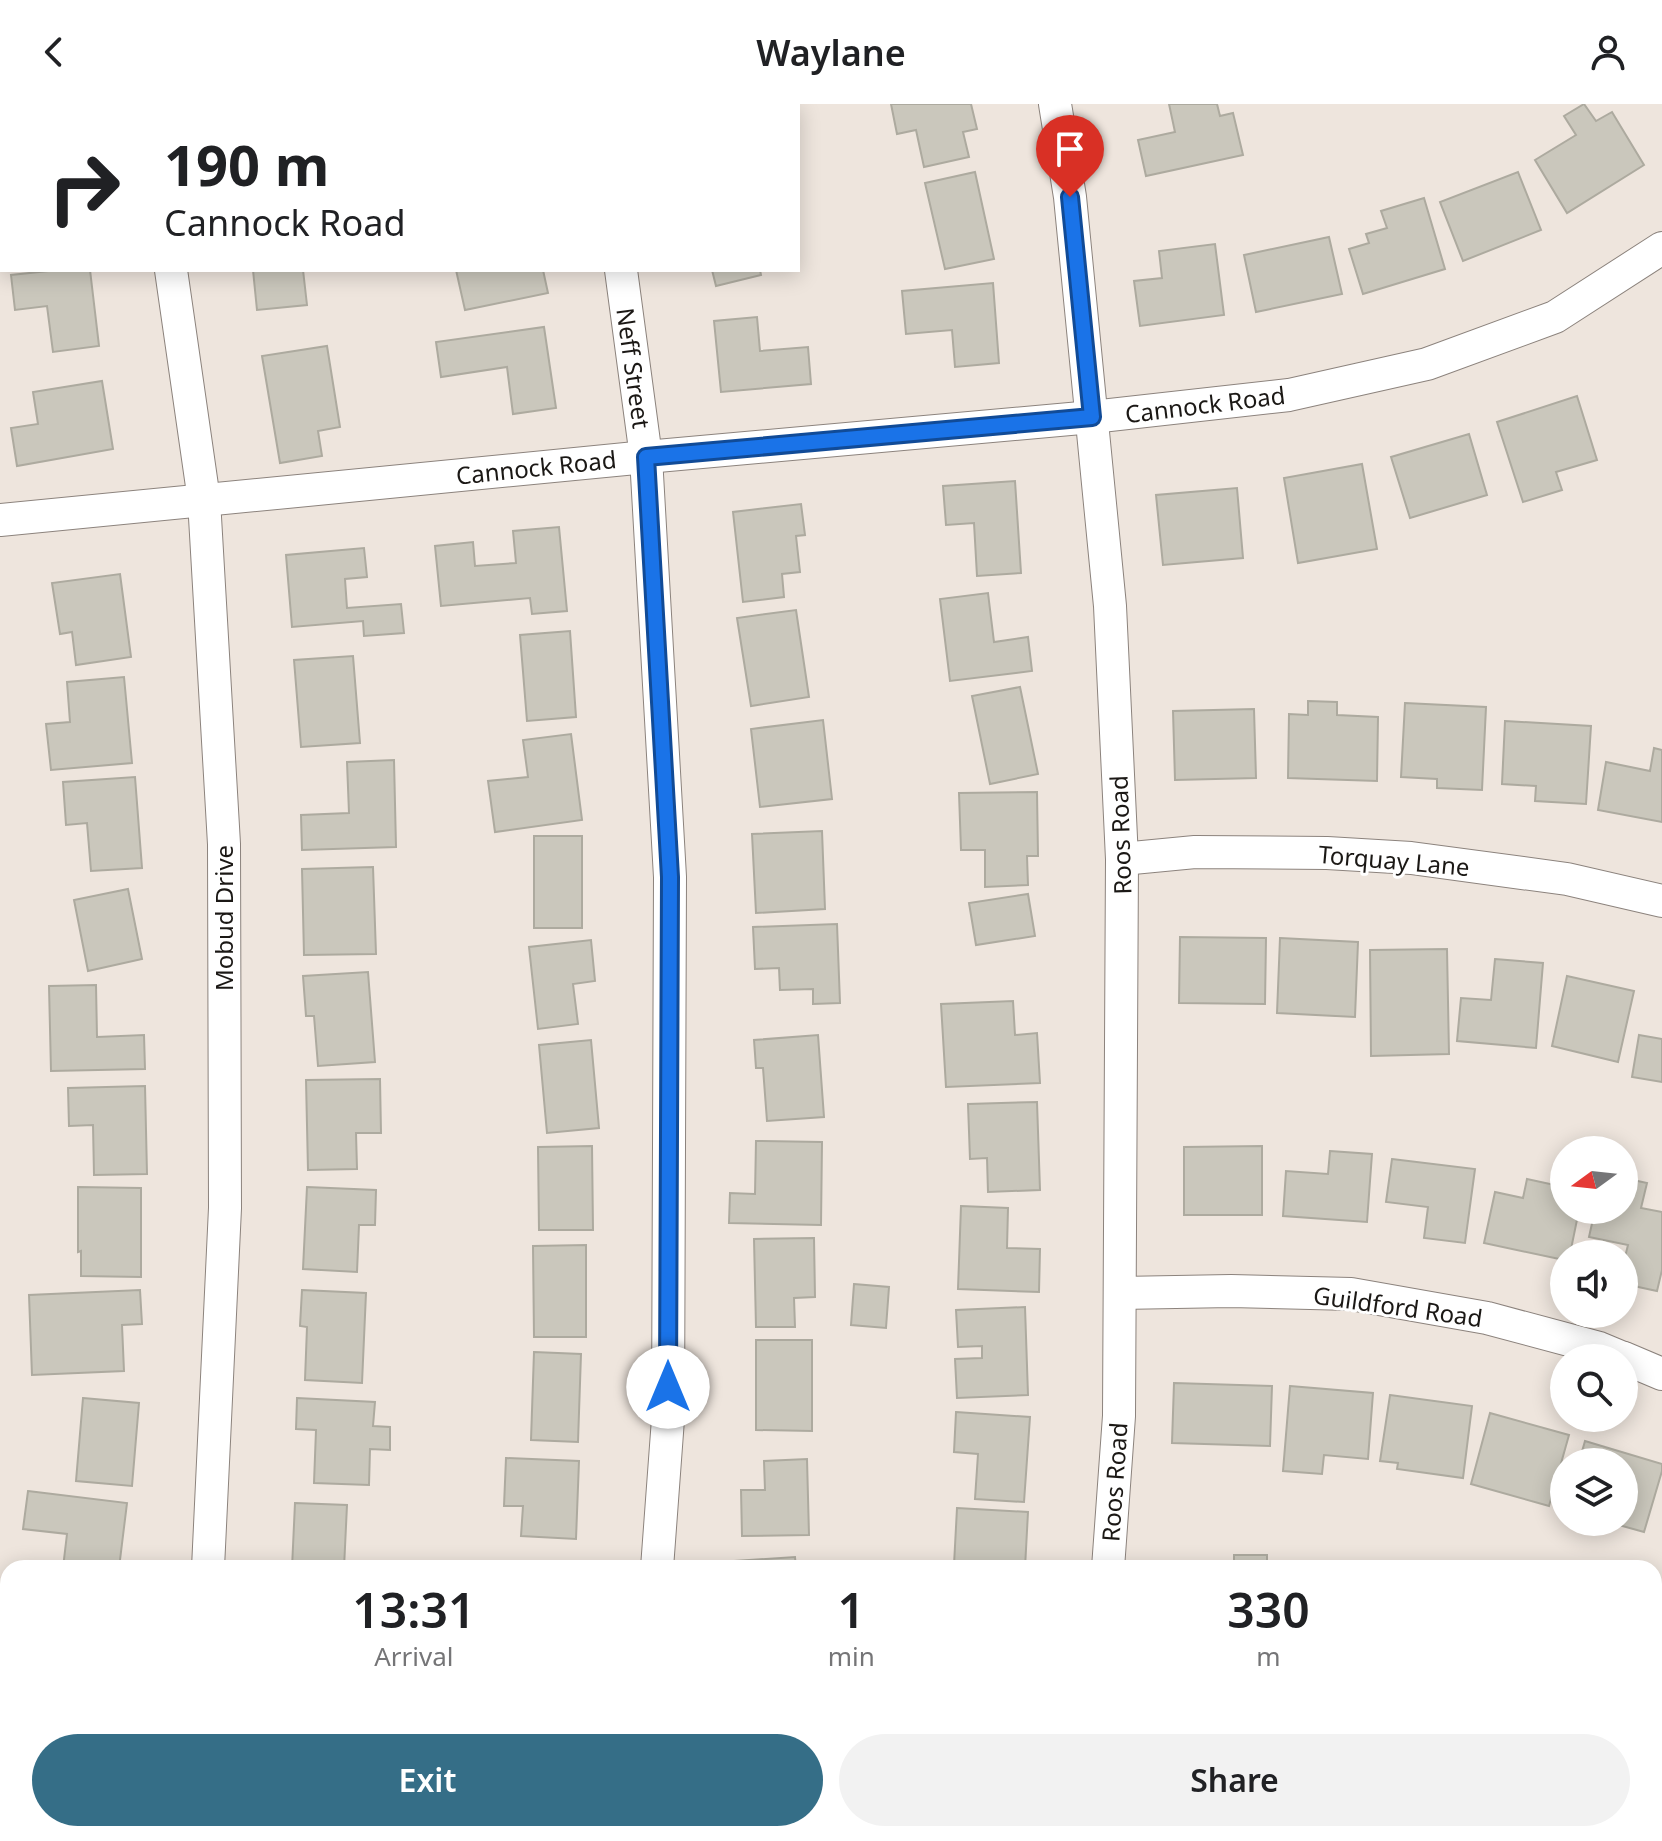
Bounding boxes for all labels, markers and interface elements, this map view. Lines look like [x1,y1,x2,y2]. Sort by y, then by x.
text: Waylane [756,28,906,77]
icon: back [32,30,76,74]
icon: person [1586,30,1630,74]
pin [1036,115,1104,197]
text: 190 m [164,126,329,202]
icon: arrive [1048,127,1092,171]
icon: right [32,136,136,240]
text: Cannock Road [164,198,406,247]
street label: Neff Street [609,306,659,431]
street label: Cannock Road [1123,378,1287,430]
street label: Cannock Road [454,442,618,492]
street label: Roos Road [1101,775,1139,895]
street label: Torquay Lane [1317,837,1471,883]
street label: Mobud Drive [207,845,240,991]
north arrow [1550,1136,1638,1224]
map controls [1550,1136,1638,1536]
button: sound [1550,1240,1638,1328]
street label: Guildford Road [1311,1278,1485,1334]
button: search [1550,1344,1638,1432]
position arrow [626,1345,710,1429]
street label: Roos Road [1093,1421,1135,1543]
button: layers [1550,1448,1638,1536]
text: 13:31 [352,1577,475,1642]
text: 1 [838,1577,865,1642]
text: 330 [1227,1577,1310,1642]
text: Arrival [374,1638,454,1674]
text: min [828,1638,875,1674]
text: m [1256,1638,1281,1674]
button: Exit [32,1734,823,1826]
button: Share [839,1734,1630,1826]

